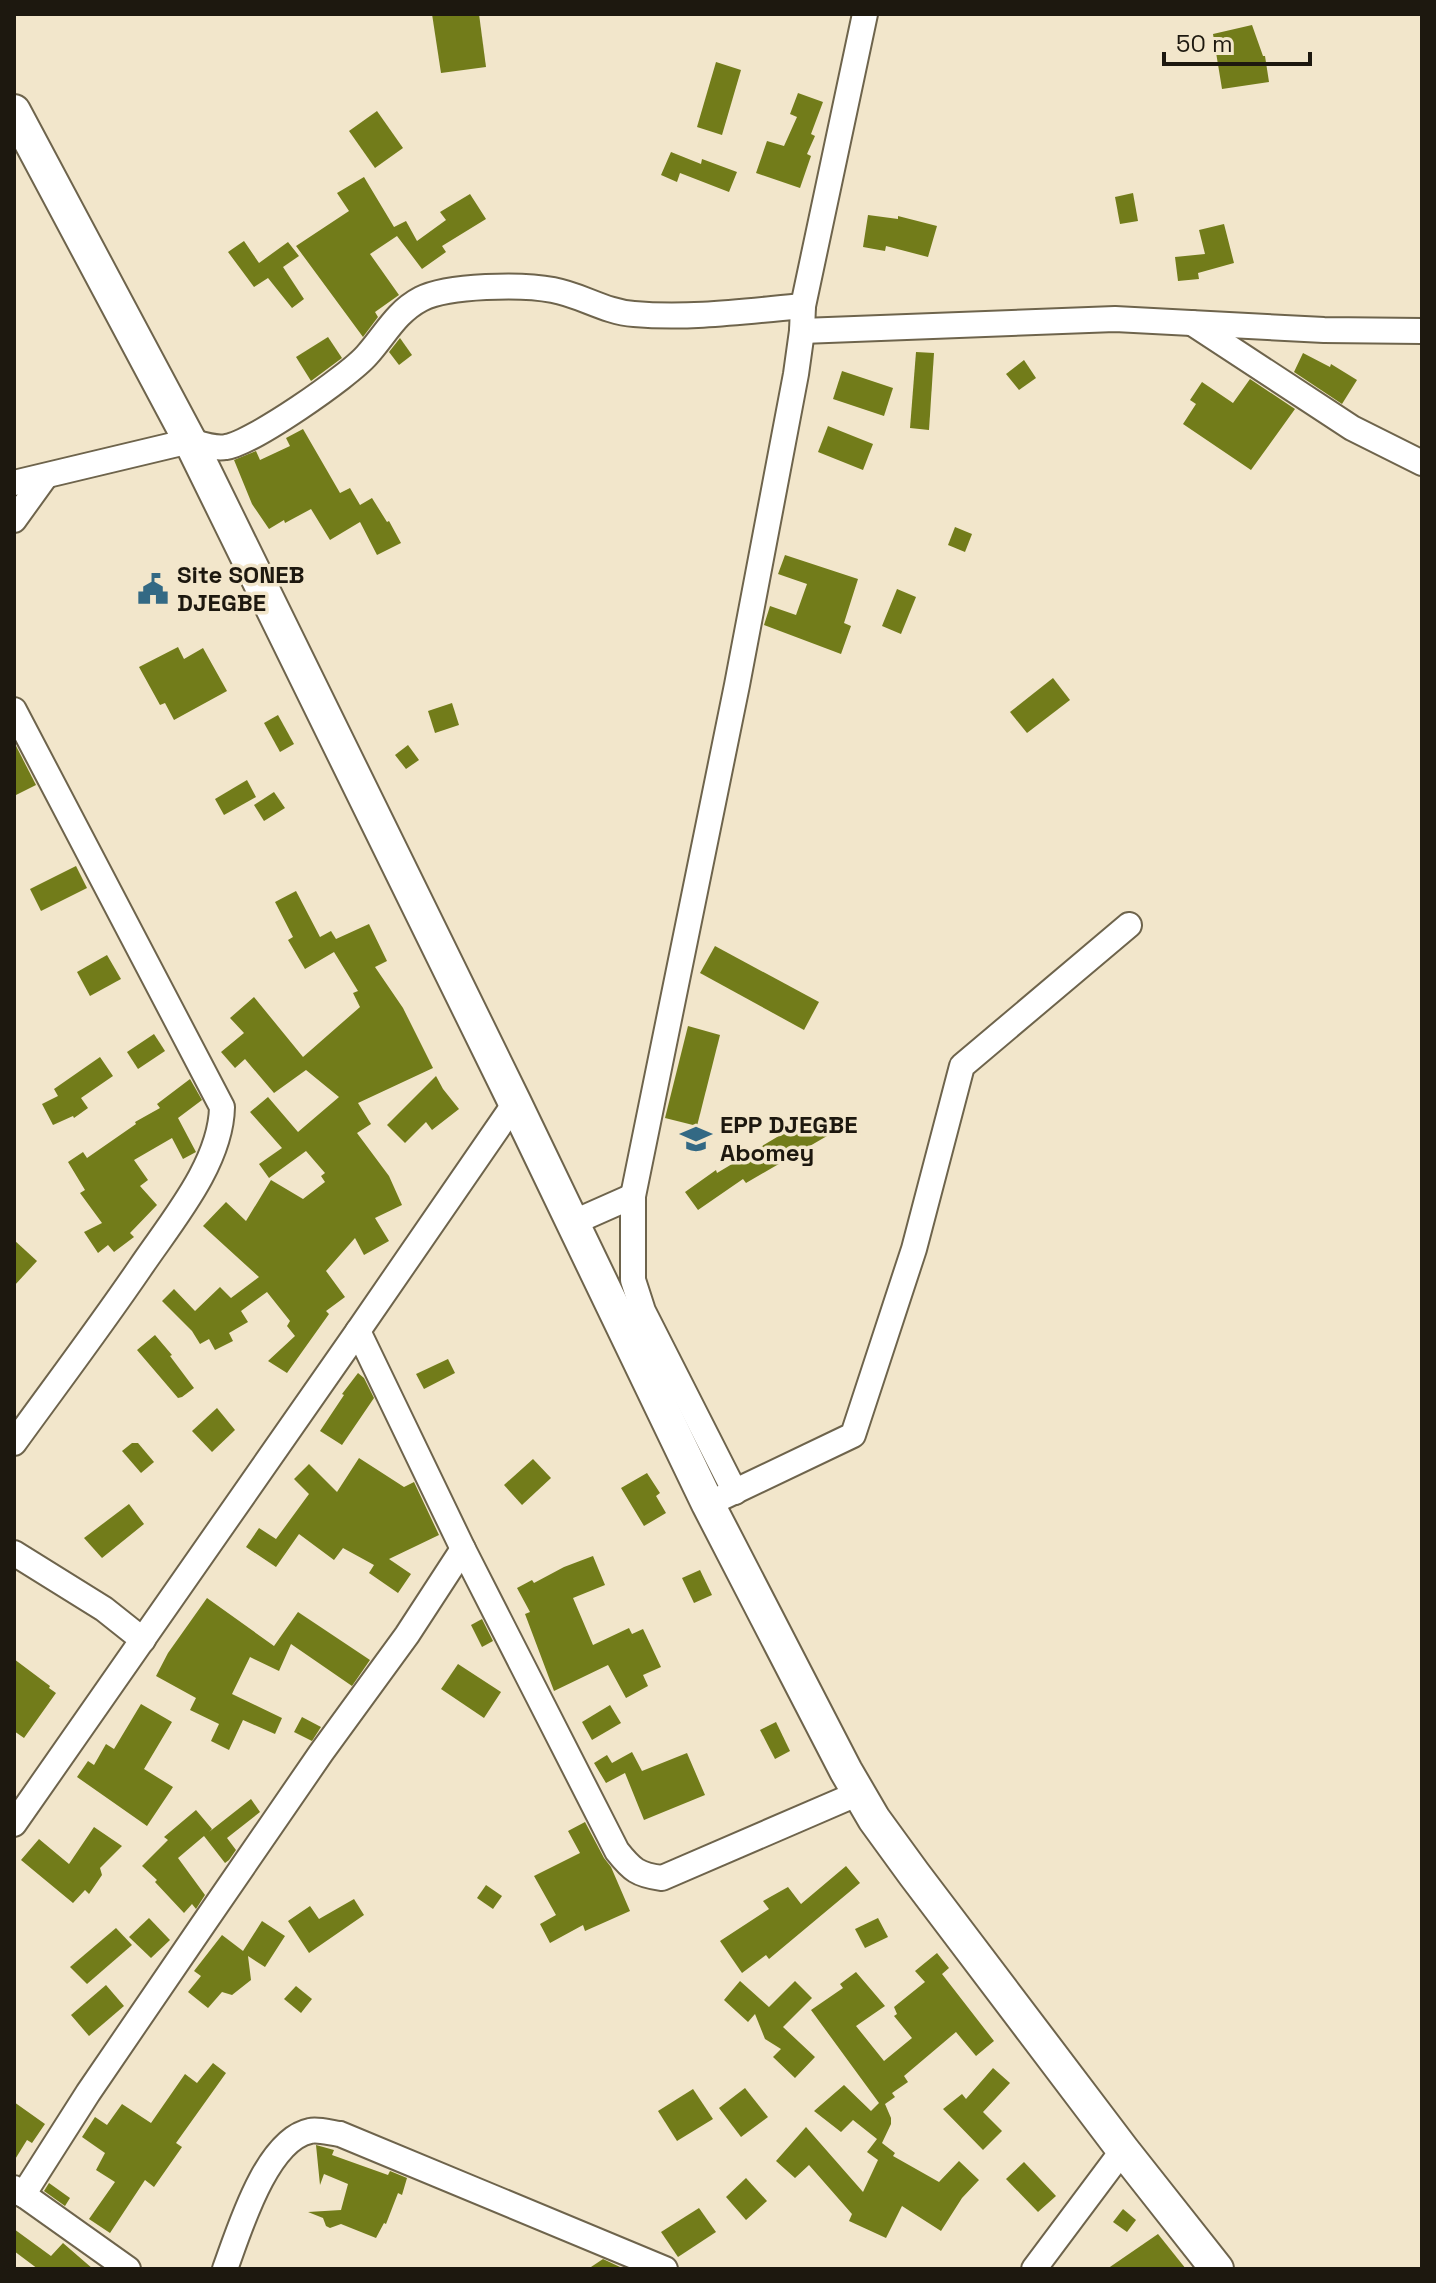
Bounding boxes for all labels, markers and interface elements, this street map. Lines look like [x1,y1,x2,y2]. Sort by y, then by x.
scale bar [1164,16,1310,66]
text: 50 m [1176,28,1233,59]
place label: Site SONEB DJEGBE [177,559,304,618]
public building icon: Site SONEB DJEGBE [136,572,170,606]
place label: EPP DJEGBE Abomey [720,1109,857,1168]
school or university icon: EPP DJEGBE Abomey [679,1122,713,1156]

